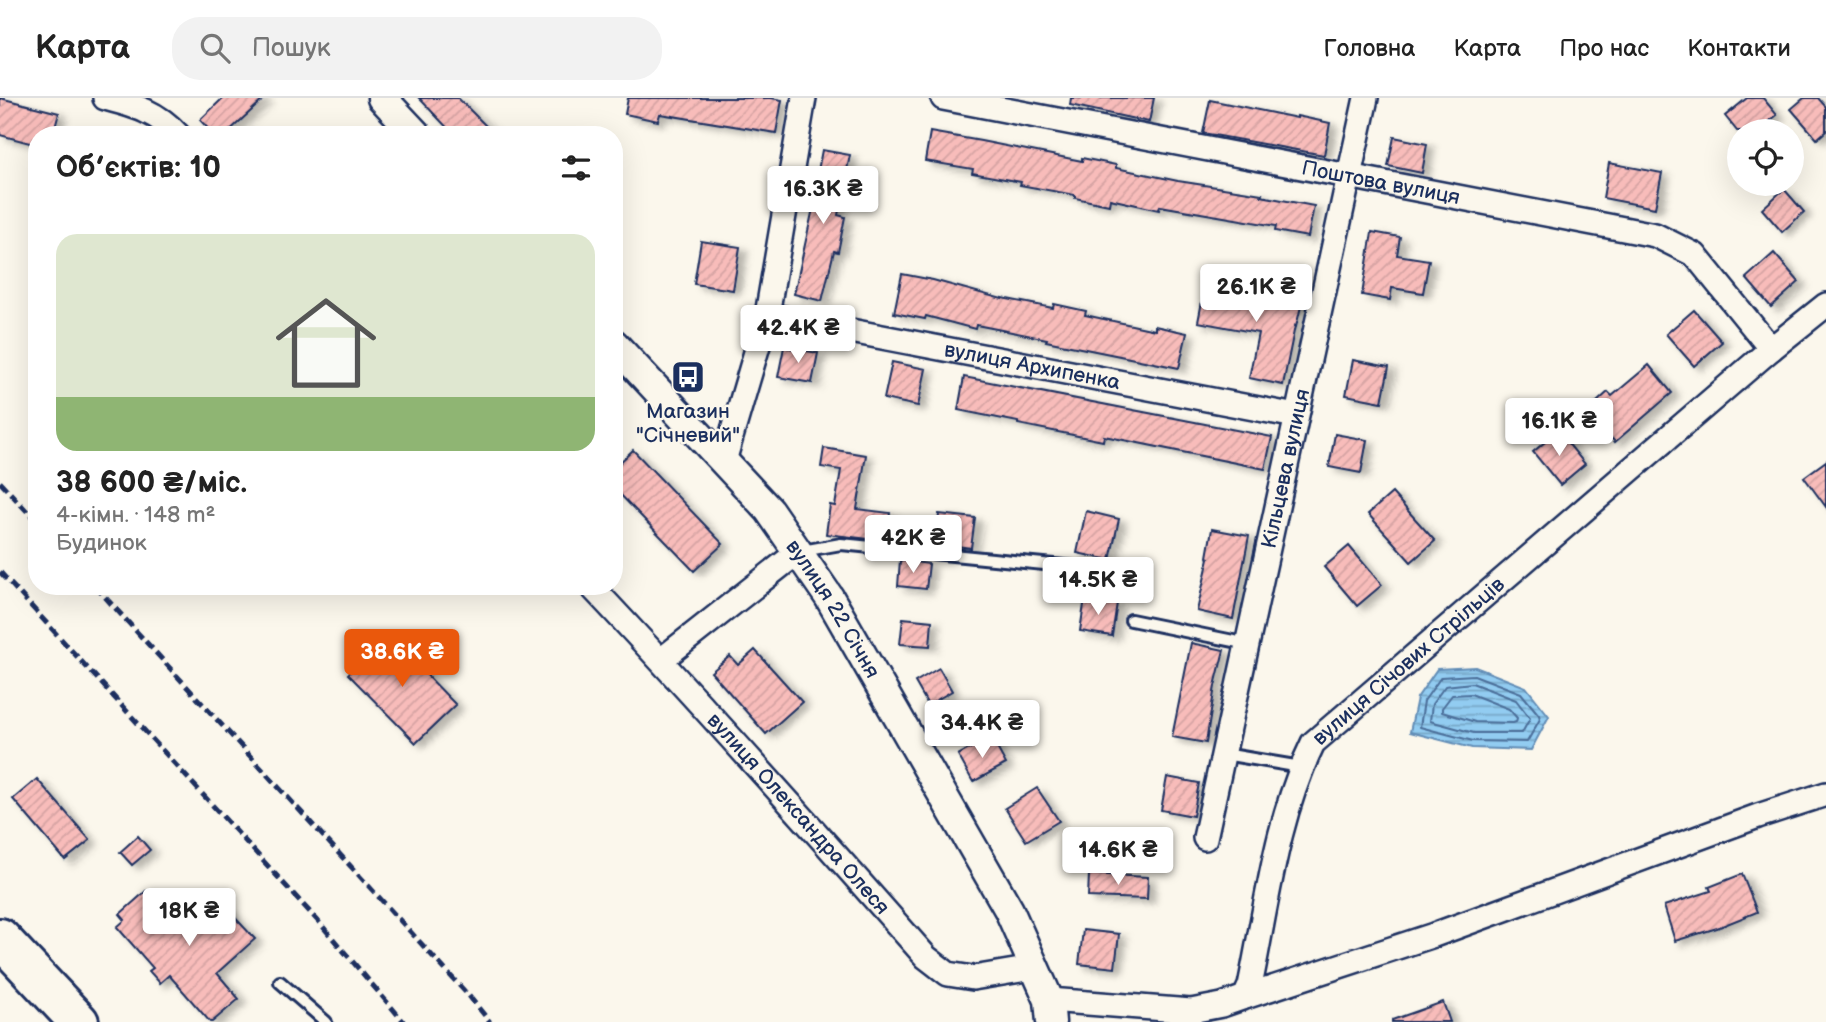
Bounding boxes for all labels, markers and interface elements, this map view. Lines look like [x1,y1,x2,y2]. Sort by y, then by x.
search box [172,17,662,80]
text: Карта [35,28,130,68]
icon: search [196,29,234,67]
text: Пошук [252,33,331,64]
text: Головна [1324,34,1416,63]
text: Карта [1454,34,1521,63]
text: Про нас [1559,34,1649,63]
text: Контакти [1687,34,1791,63]
map controls [1727,119,1804,196]
button: locate [1727,119,1804,196]
icon: filters [557,149,595,187]
text: Об’єктів: 10 [56,150,221,186]
street label: Поштова вулиця [1300,155,1462,210]
pin: 16.3K ₴ [758,166,888,226]
text: 16.3K ₴ [783,175,863,203]
pin: 26.1K ₴ [1191,264,1321,324]
text: 26.1K ₴ [1216,273,1296,301]
icon: home [263,280,389,406]
pin: 42.4K ₴ [733,306,863,365]
text: 42.4K ₴ [756,314,840,342]
street label: вулиця Архипенка [942,337,1123,395]
bus stop icon: Магазин "Січневий" [669,358,707,396]
street label: Кільцева вулиця [1256,387,1315,551]
pin: 16.1K ₴ [1494,398,1624,458]
place label: Магазин "Січневий" [636,399,740,448]
text: 16.1K ₴ [1521,407,1597,435]
text: 38 600 ₴/міс. [56,465,247,501]
text: 4-кімн. · 148 m² [56,501,216,529]
pin: 42K ₴ [864,516,962,575]
text: 42K ₴ [881,524,945,552]
text: Будинок [56,529,147,557]
street label: вулиця 22 Січня [780,535,885,683]
pin: 14.5K ₴ [1033,558,1163,617]
text: 14.5K ₴ [1059,566,1137,594]
street label: вулиця Січових Стрільців [1308,572,1510,751]
pin: 38.6K ₴ [337,630,467,689]
text: 38.6K ₴ [360,638,444,666]
pin: 34.4K ₴ [917,700,1047,760]
street label: вулиця Олександра Олеся [702,708,895,920]
text: 34.4K ₴ [941,709,1023,737]
pin: 14.6K ₴ [1053,828,1183,887]
text: 14.6K ₴ [1078,836,1158,864]
pin: 18K ₴ [140,888,238,948]
text: 18K ₴ [159,897,219,925]

